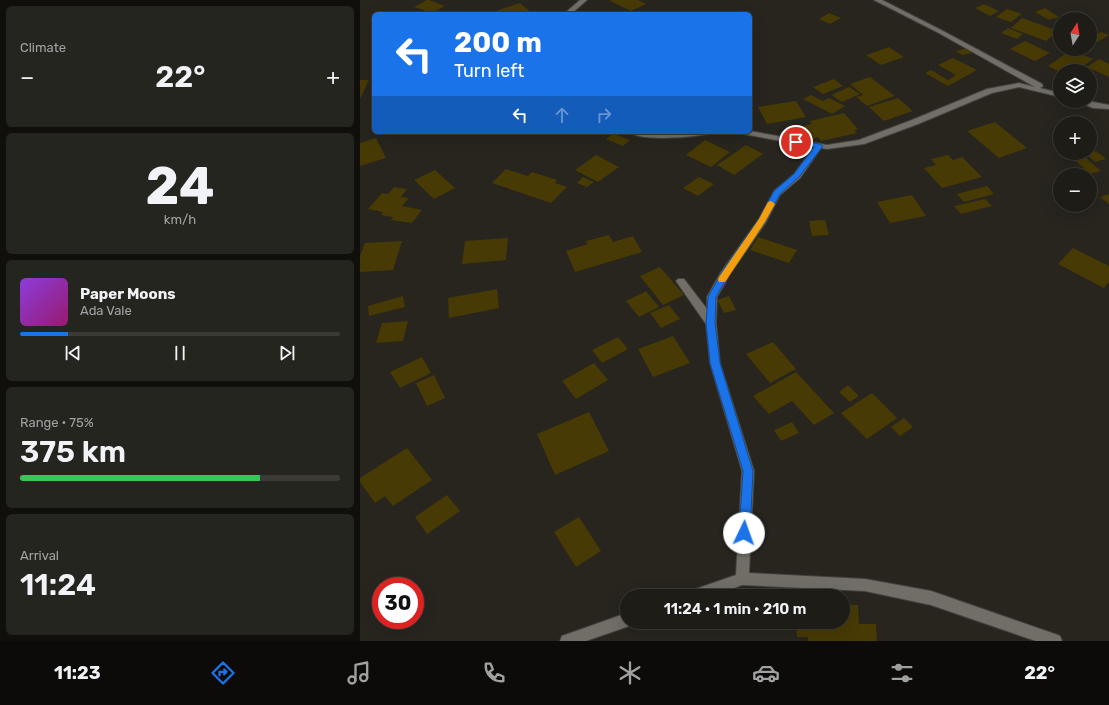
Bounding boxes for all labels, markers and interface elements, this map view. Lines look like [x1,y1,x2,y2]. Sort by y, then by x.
north arrow [1053,12,1097,56]
map controls [1053,12,1097,212]
text: 200 m [454,26,542,59]
icon: left [388,28,440,80]
text: Climate [20,40,66,55]
text: 22° [155,59,205,95]
text: Turn left [454,60,524,82]
text: − [20,64,34,91]
text: + [326,64,340,91]
button: layers [1053,64,1097,108]
icon: left [509,104,531,126]
icon: ahead [551,104,573,126]
icon: right [593,104,615,126]
button: + [1053,116,1097,160]
pin [779,125,813,159]
icon: arrive [785,131,807,153]
text: 24 [145,155,215,217]
button: − [1053,168,1097,212]
text: km/h [164,212,196,227]
text: Paper Moons [80,285,176,303]
text: Ada Vale [80,303,132,318]
icon: previous [62,342,84,364]
icon: pause [169,342,191,364]
icon: next [276,342,298,364]
text: Range · 75% [20,415,94,430]
text: 375 km [20,434,126,470]
position arrow [723,512,765,554]
text: Arrival [20,548,59,563]
text: 11:24 [20,567,96,603]
speed limit sign: 30 [372,577,424,629]
text: 11:24 · 1 min · 210 m [664,600,806,618]
icon: directions [209,659,237,687]
icon: music [345,659,373,687]
icon: phone [480,659,508,687]
icon: climate [616,659,644,687]
icon: car [752,659,780,687]
icon: filters [888,659,916,687]
text: 11:23 [54,662,101,684]
text: 22° [1024,662,1055,684]

